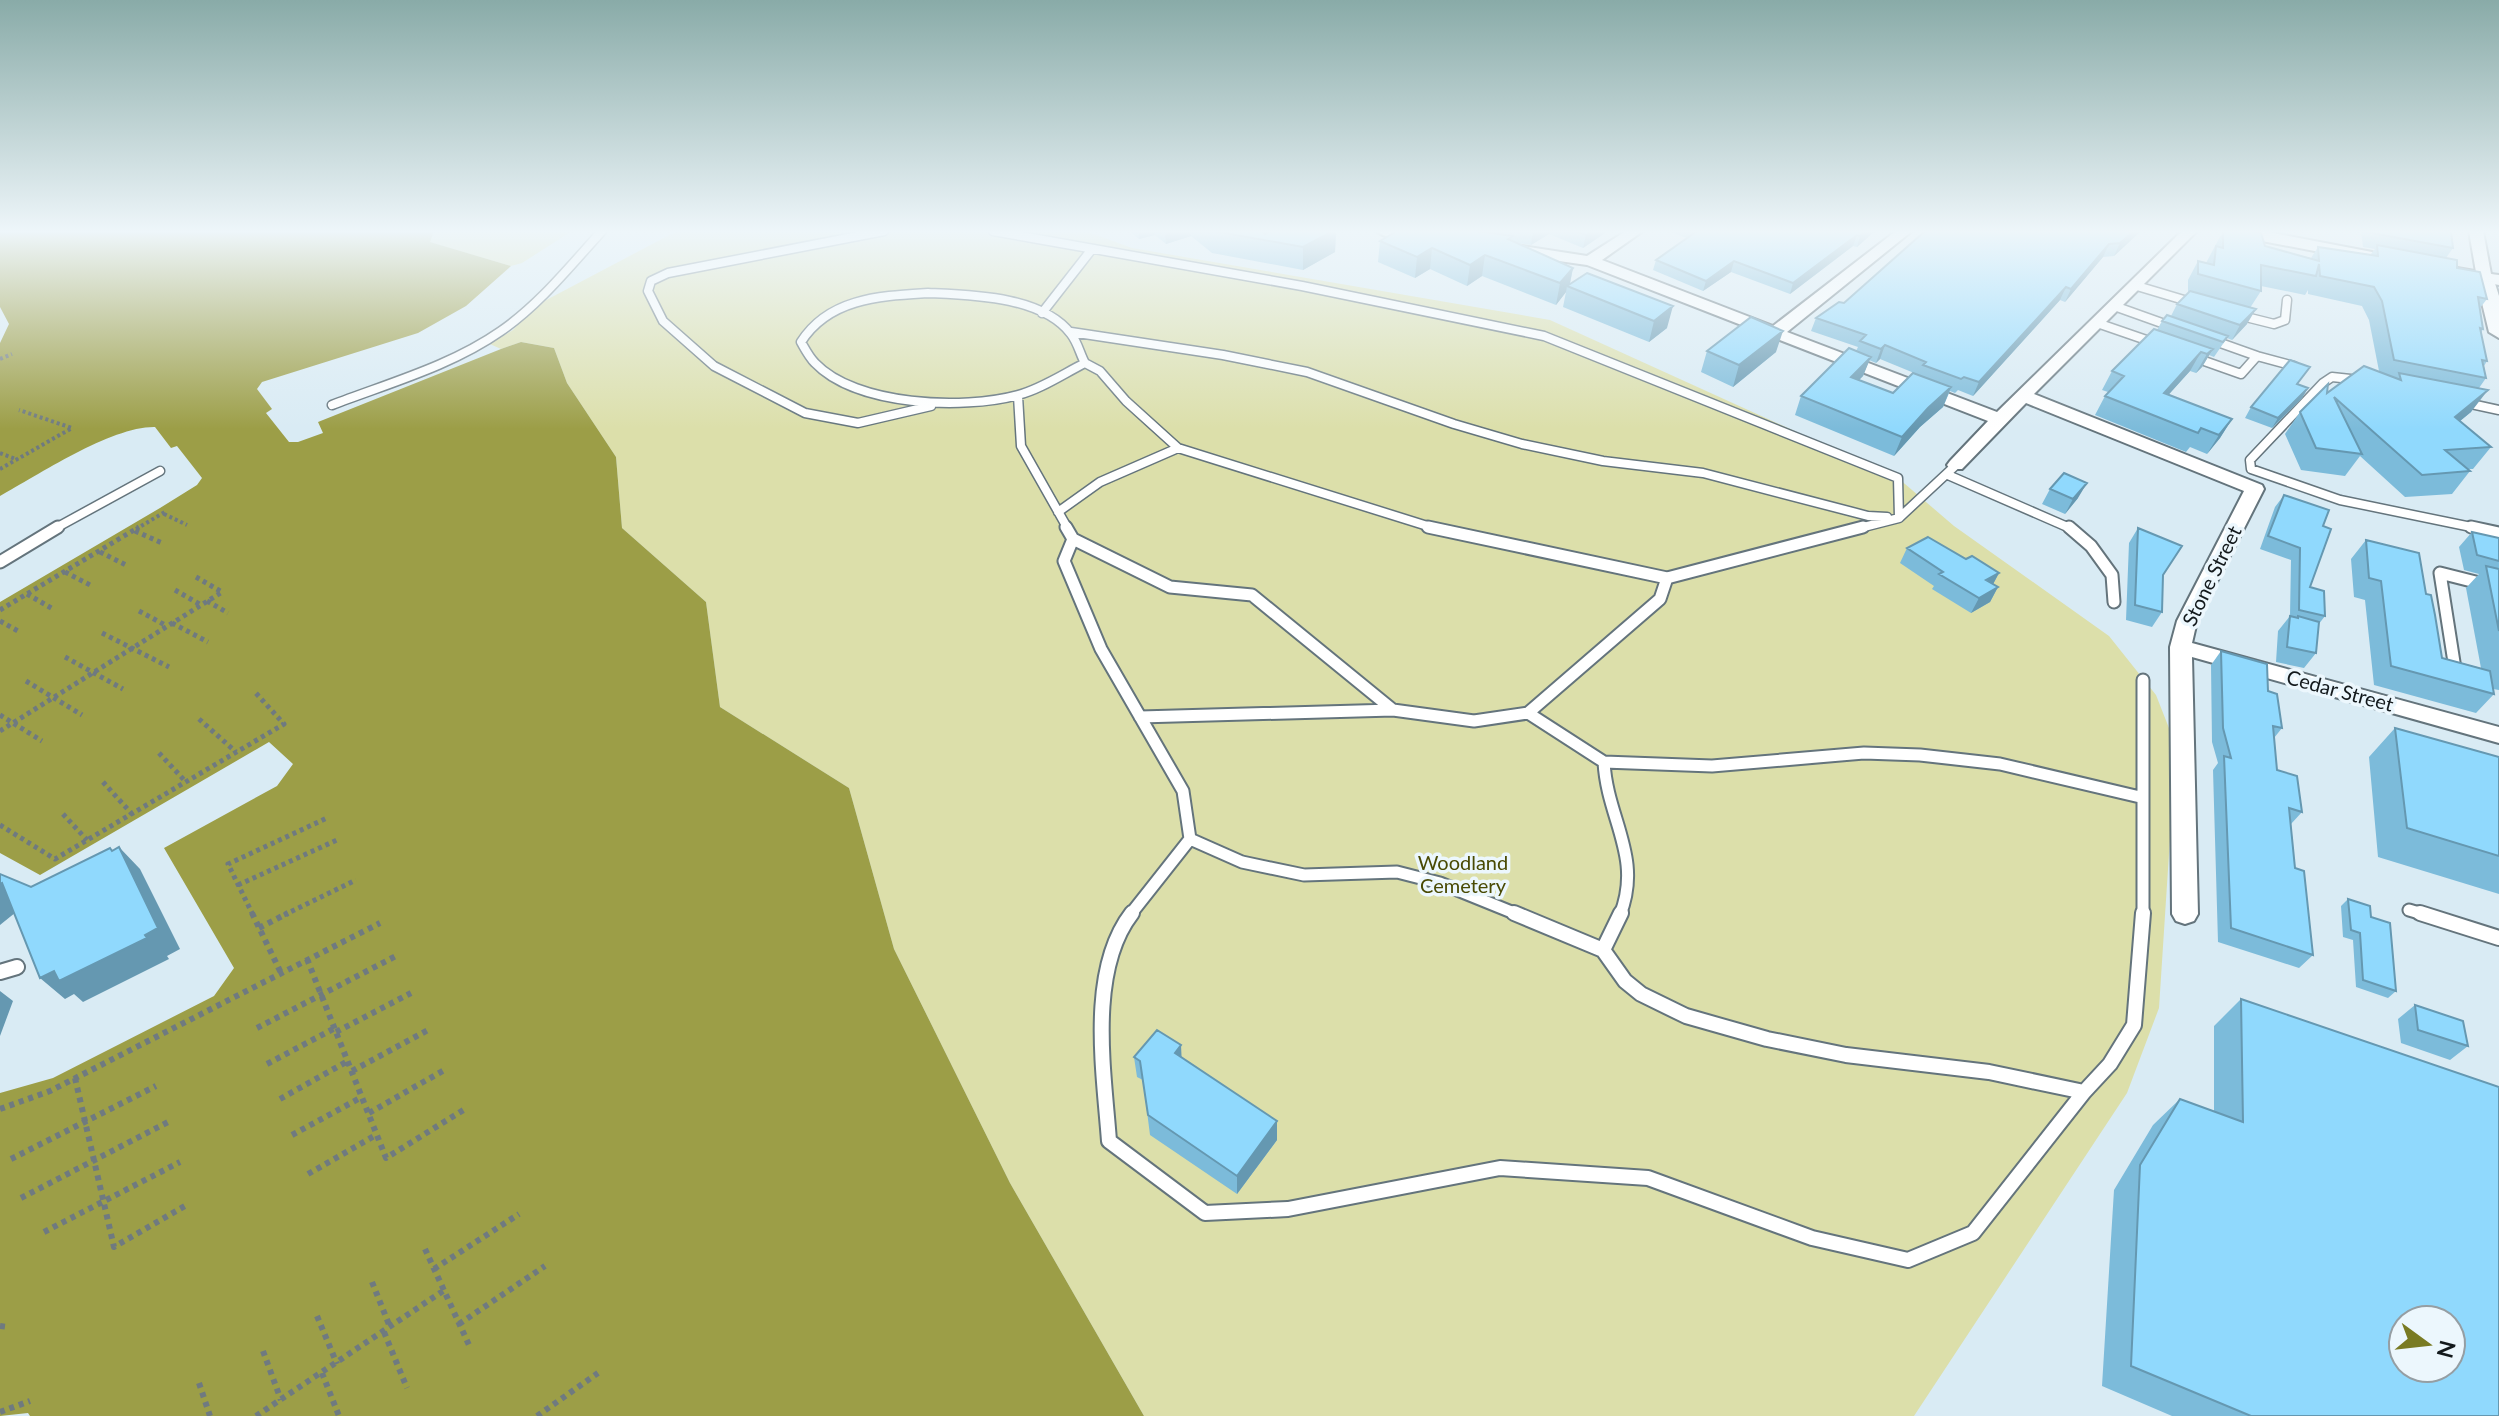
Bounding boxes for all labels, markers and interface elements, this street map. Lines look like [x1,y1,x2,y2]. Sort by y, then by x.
street label: Stone Street [2177,522,2246,630]
street label: Cedar Street [2284,664,2396,716]
park label: Woodland Cemetery [1418,850,1508,897]
north arrow [2387,1304,2467,1384]
text: N [2432,1338,2462,1361]

